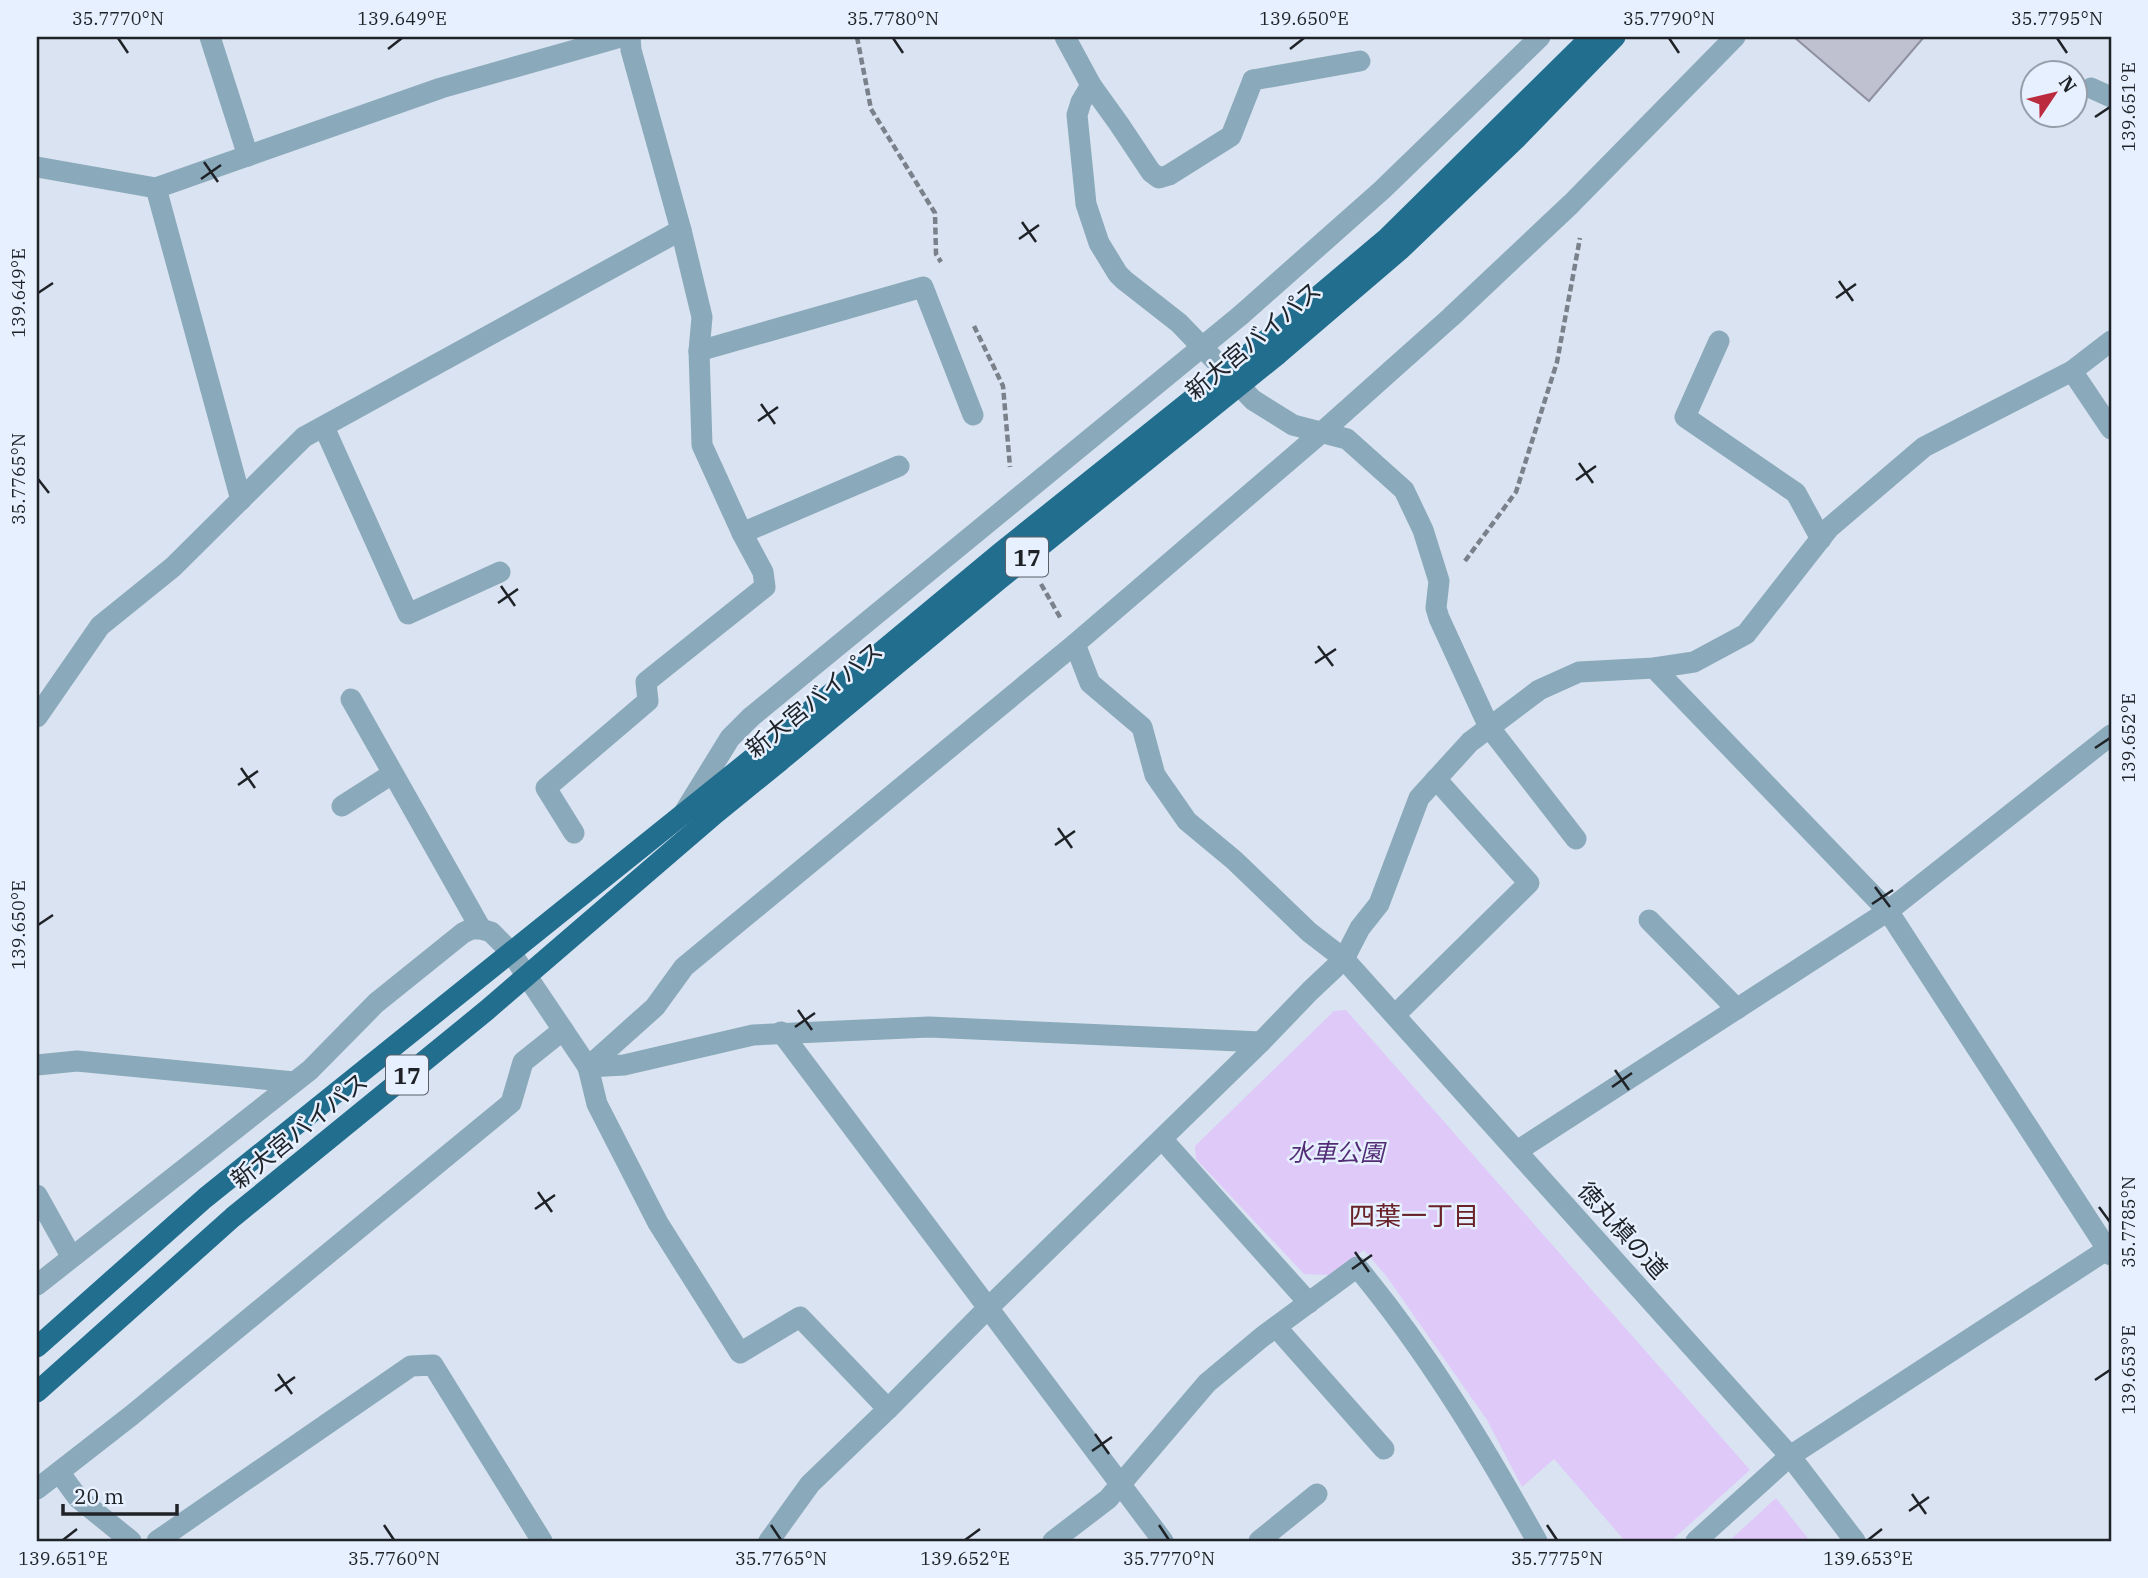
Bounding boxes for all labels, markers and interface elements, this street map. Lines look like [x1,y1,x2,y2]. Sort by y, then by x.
text: 35.7770°N [72,7,164,30]
text: 139.649°E [357,7,447,30]
text: 35.7780°N [847,7,939,30]
text: 139.650°E [1259,7,1349,30]
text: 35.7790°N [1623,7,1715,30]
text: 35.7795°N [2011,7,2103,30]
north arrow [2018,60,2088,130]
text: 139.651°E [2117,62,2140,152]
text: N [2054,71,2082,97]
text: 139.649°E [7,248,30,338]
street label: 新大宮バイパス [1179,274,1327,406]
text: 35.7765°N [7,433,30,525]
road number: 17 [1006,538,1048,576]
street label: 新大宮バイパス [739,634,889,764]
text: 139.652°E [2117,693,2140,783]
text: 139.650°E [7,880,30,970]
road number: 17 [386,1056,428,1094]
street label: 新大宮バイパス [224,1065,374,1195]
park label: 水車公園 [1288,1136,1387,1168]
street label: 徳丸槙の道 [1571,1175,1675,1285]
text: 35.7785°N [2117,1176,2140,1268]
district label: 四葉一丁目 [1349,1198,1479,1232]
text: 139.653°E [2117,1325,2140,1415]
scale bar [63,1473,177,1517]
text: 20 m [74,1482,124,1510]
text: 139.651°E [18,1547,108,1570]
text: 35.7760°N [348,1547,440,1570]
text: 35.7765°N [735,1547,827,1570]
text: 139.652°E [920,1547,1010,1570]
text: 35.7770°N [1123,1547,1215,1570]
text: 35.7775°N [1511,1547,1603,1570]
text: 139.653°E [1823,1547,1913,1570]

